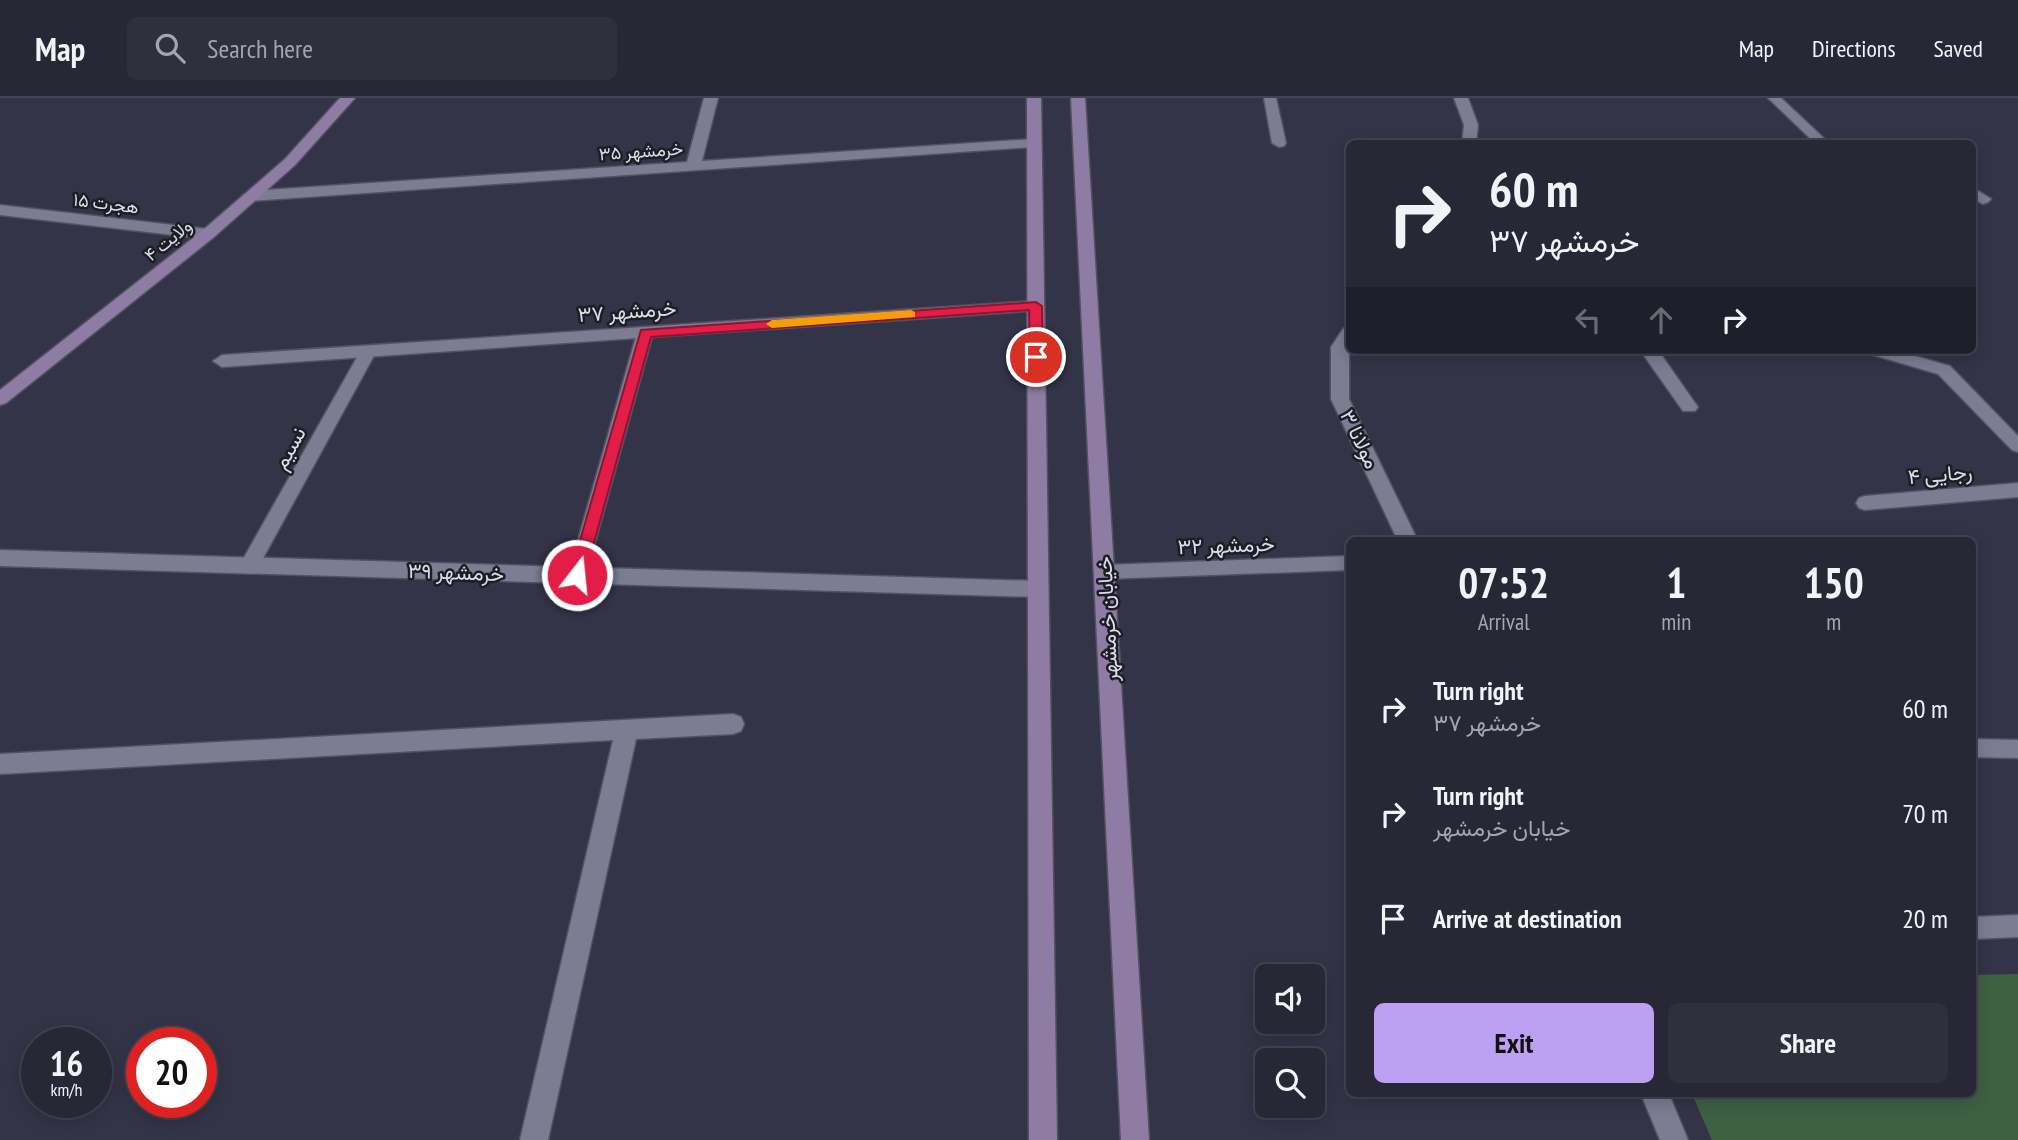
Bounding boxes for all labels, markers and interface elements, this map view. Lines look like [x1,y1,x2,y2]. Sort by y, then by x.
search box [127,17,617,80]
text: Map [35,27,85,70]
icon: search [151,29,189,67]
text: Search here [207,32,313,65]
text: Map [1739,33,1774,64]
text: Directions [1812,33,1896,64]
text: Saved [1934,33,1983,64]
street label: خرمشهر ۳۵ [598,137,684,165]
text: 60 m [1489,157,1578,221]
icon: right [1374,168,1465,259]
street label: هجرت ۱۵ [72,188,140,218]
street label: ولایت ۴ [140,214,196,266]
text: خرمشهر ۳۷ [1489,219,1639,261]
street label: خرمشهر ۳۷ [577,294,677,328]
icon: left [1569,301,1607,339]
icon: ahead [1642,301,1680,339]
icon: right [1715,301,1753,339]
pin [1006,327,1066,387]
icon: arrive [1017,338,1055,376]
street label: مولانا ۳ [1334,405,1386,473]
street label: نسیم [266,422,313,475]
street label: رجایی ۴ [1907,458,1973,490]
street label: خرمشهر ۳۲ [1177,530,1275,560]
position arrow [540,538,614,612]
text: 07:52 [1458,555,1549,610]
text: 1 [1666,555,1686,610]
text: 150 [1804,555,1864,610]
street label: خیابان خرمشهر [1090,556,1124,683]
street label: خرمشهر ۳۹ [407,557,505,587]
text: Arrival [1478,607,1530,636]
text: min [1661,607,1691,636]
text: m [1826,607,1841,636]
text: Turn right [1433,674,1524,707]
icon: right [1374,690,1412,728]
text: 60 m [1902,692,1948,725]
text: خرمشهر ۳۷ [1433,708,1541,737]
text: Turn right [1433,779,1524,812]
icon: right [1374,795,1412,833]
text: 70 m [1902,797,1948,830]
text: خیابان خرمشهر [1433,813,1571,842]
icon: arrive [1374,900,1412,938]
text: Arrive at destination [1433,902,1622,935]
text: 20 m [1902,902,1948,935]
map controls [1255,964,1325,1118]
button: sound [1255,964,1325,1034]
button: Exit [1374,1003,1654,1083]
button: Share [1668,1003,1948,1083]
speed limit sign: 20 [126,1027,217,1118]
text: 16 [50,1040,83,1086]
button: search [1255,1048,1325,1118]
text: km/h [51,1078,82,1101]

